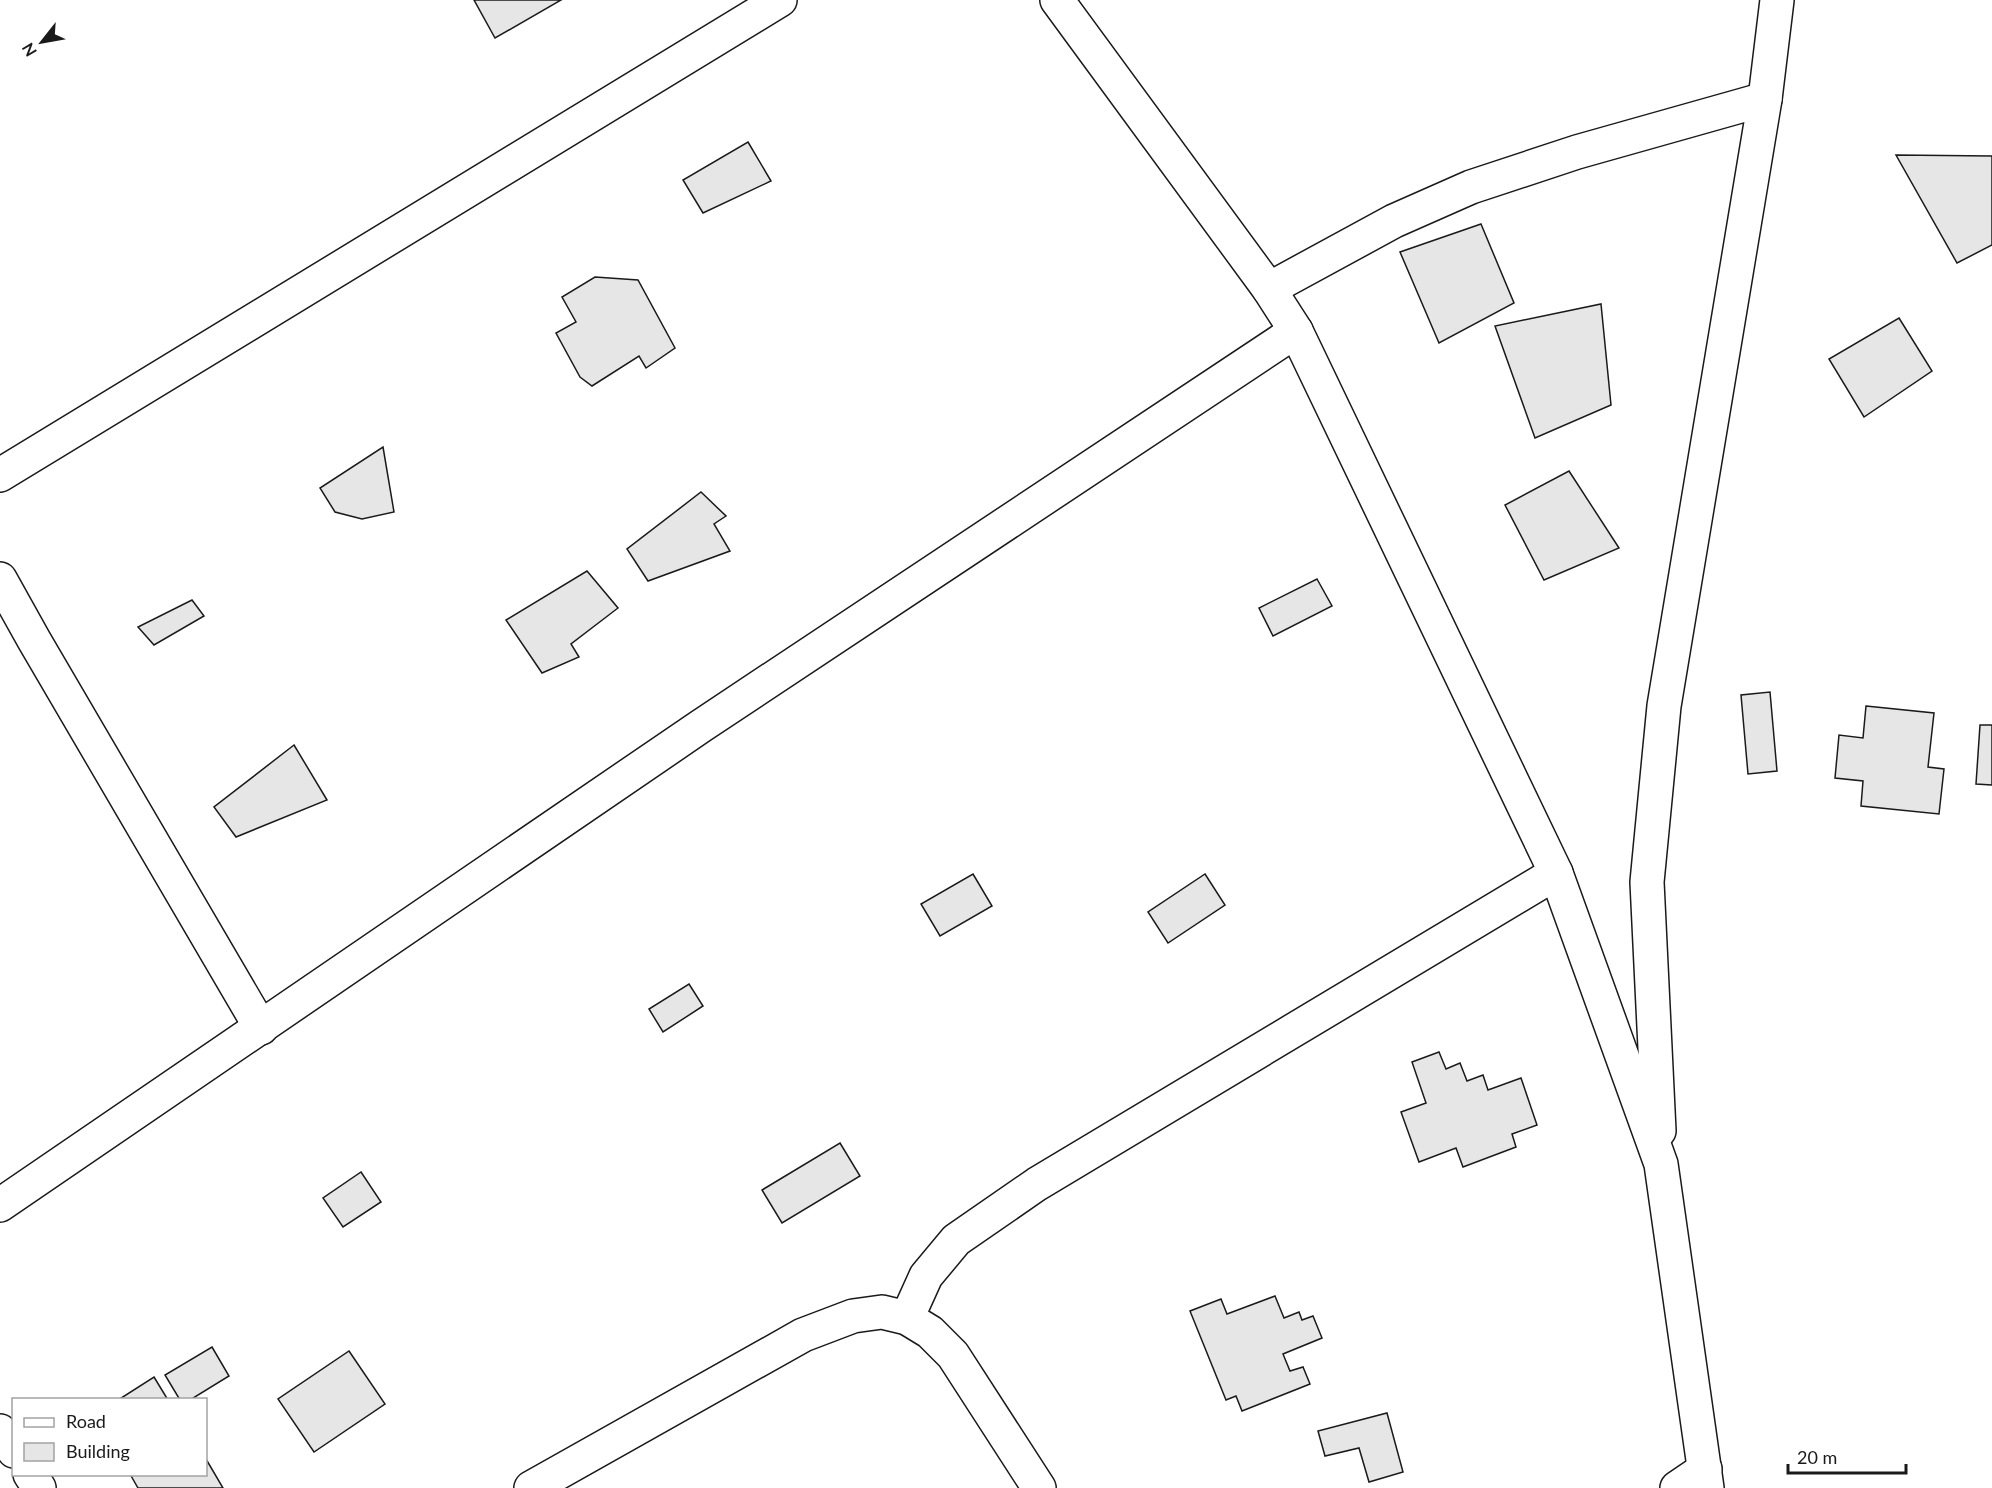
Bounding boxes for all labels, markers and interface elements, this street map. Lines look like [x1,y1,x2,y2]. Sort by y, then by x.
north arrow [12,12,72,72]
text: N [17,40,40,60]
legend [12,1398,207,1476]
text: Road [66,1410,106,1432]
scale bar [1788,1437,1906,1475]
text: Building [66,1440,130,1462]
text: 20 m [1797,1446,1837,1468]

